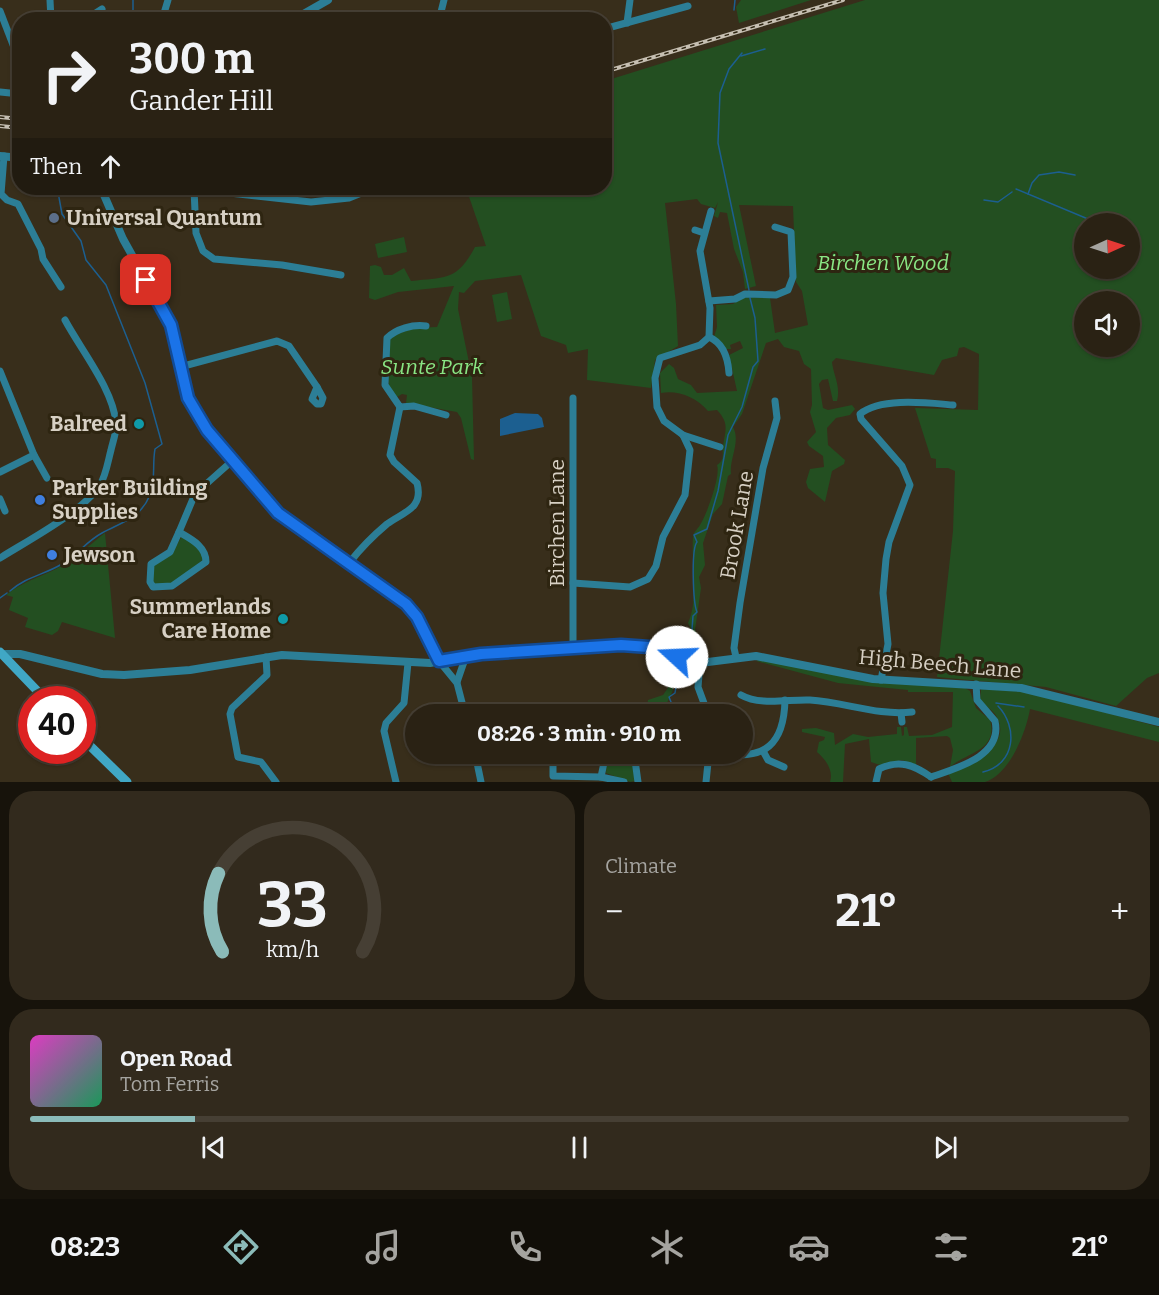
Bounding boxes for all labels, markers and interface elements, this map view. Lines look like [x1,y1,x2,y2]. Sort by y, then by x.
text: 300 m [129,34,254,84]
icon: right [30,36,108,114]
text: Gander Hill [129,85,274,117]
icon: ahead [94,150,127,183]
text: Then [30,153,82,180]
place label: Universal Quantum [66,205,262,231]
marker: Universal Quantum [47,211,61,225]
north arrow [1074,213,1140,279]
map controls [1074,213,1140,357]
park label: Birchen Wood [817,250,949,276]
pin [120,254,171,305]
icon: arrive [129,263,162,296]
button: sound [1074,291,1140,357]
park label: Sunte Park [381,354,484,380]
place label: Balreed [50,411,127,437]
marker: Balreed [132,417,146,431]
street label: Birchen Lane [544,459,570,587]
street label: Brook Lane [715,469,759,581]
place label: Parker Building Supplies [52,475,208,525]
marker: Parker Building Supplies [33,493,47,507]
place label: Jewson [63,542,136,568]
marker: Jewson [45,548,59,562]
place label: Summerlands Care Home [130,594,271,644]
marker: Summerlands Care Home [276,612,290,626]
position arrow [645,625,709,689]
street label: High Beech Lane [858,644,1022,684]
speed limit sign: 40 [18,686,96,764]
text: 08:26 · 3 min · 910 m [477,720,681,747]
text: Climate [605,854,677,878]
text: 33 [257,868,327,943]
text: 21° [835,884,898,938]
text: − [605,892,623,932]
text: + [1110,892,1129,932]
text: km/h [265,938,319,964]
text: Open Road [120,1045,232,1072]
text: Tom Ferris [120,1072,219,1096]
icon: previous [197,1131,230,1164]
icon: pause [563,1131,596,1164]
icon: next [929,1131,962,1164]
icon: directions [220,1226,262,1268]
icon: music [362,1226,404,1268]
icon: phone [504,1226,546,1268]
icon: climate [646,1226,688,1268]
icon: car [788,1226,830,1268]
icon: filters [930,1226,972,1268]
text: 08:23 [50,1231,120,1263]
text: 21° [1071,1231,1109,1263]

